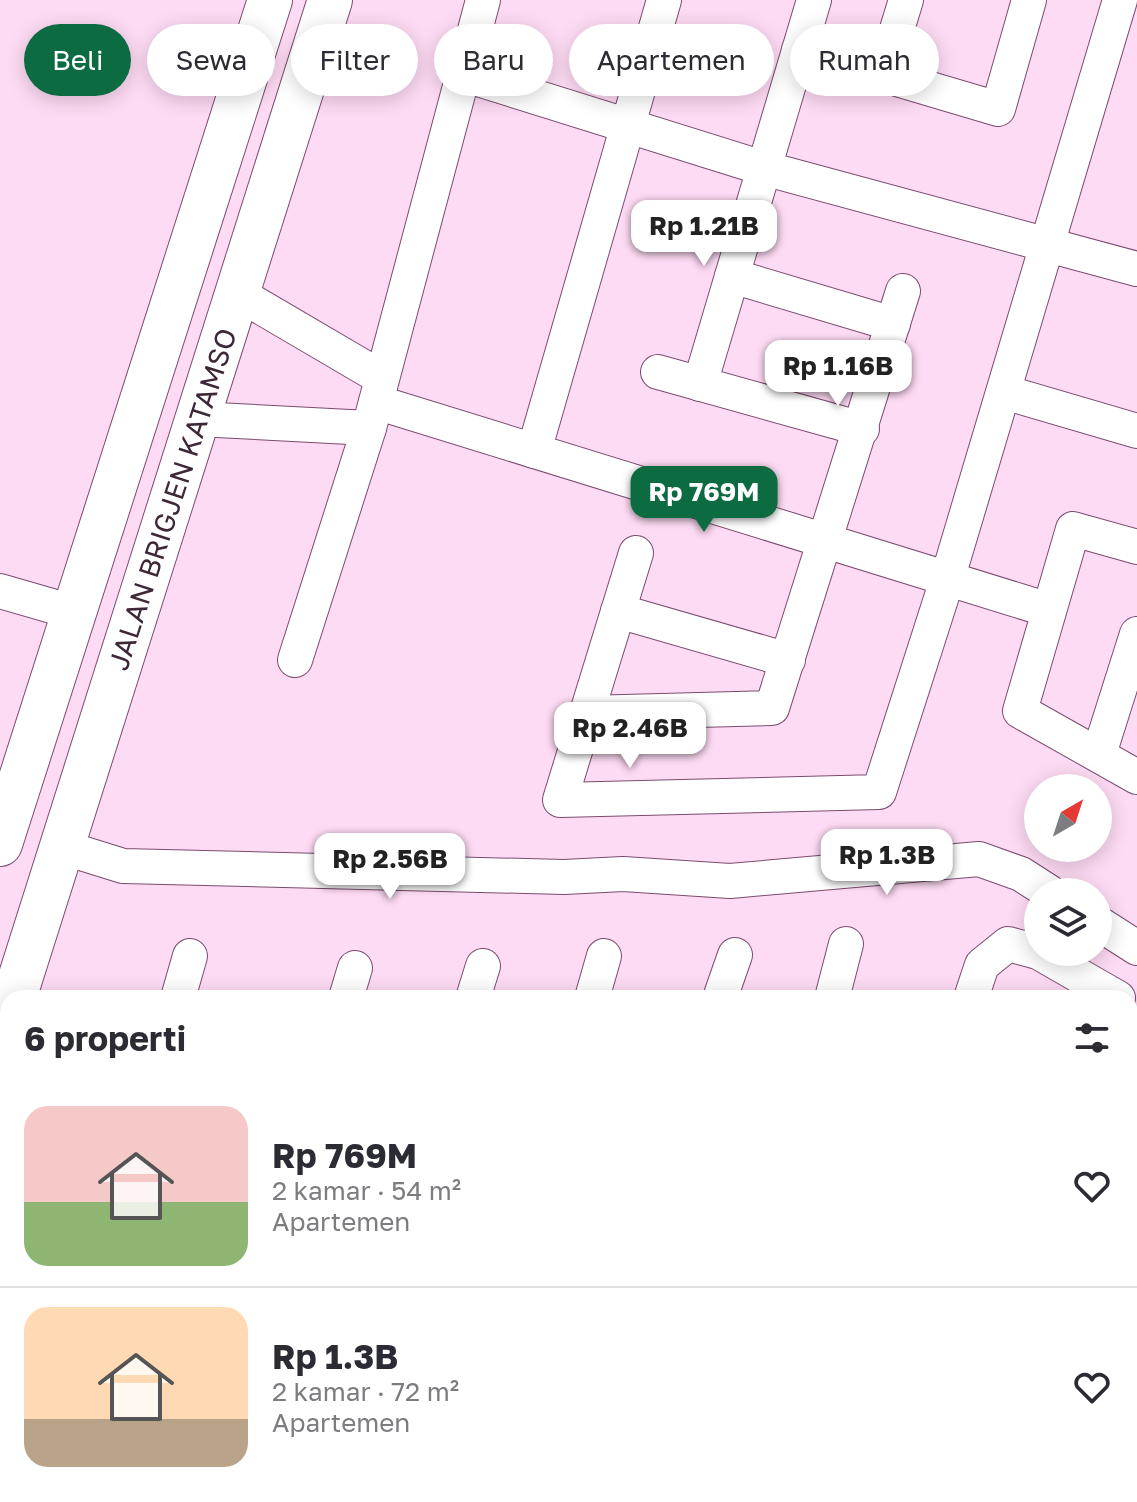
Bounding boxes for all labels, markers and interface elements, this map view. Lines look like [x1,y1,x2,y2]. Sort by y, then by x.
chip: Beli [24,24,131,96]
chip: Sewa [147,24,275,96]
chip: Filter [291,24,418,96]
chip: Baru [434,24,553,96]
chip: Apartemen [569,24,774,96]
chip: Rumah [790,24,939,96]
pin: Rp 1.21B [621,200,787,268]
text: Rp 1.21B [649,210,759,241]
street label: JALAN BRIGJEN KATAMSO [101,324,243,674]
pin: Rp 1.16B [755,340,921,408]
text: Rp 1.16B [783,350,893,381]
pin: Rp 769M [630,466,778,534]
text: Rp 769M [649,476,759,507]
pin: Rp 2.46B [547,702,713,770]
text: Rp 2.46B [572,712,688,743]
north arrow [1024,774,1112,862]
map controls [1024,774,1112,966]
pin: Rp 1.3B [813,829,961,897]
pin: Rp 2.56B [307,833,473,901]
text: Rp 1.3B [839,839,935,870]
text: Rp 2.56B [332,843,448,874]
button: layers [1024,878,1112,966]
icon: filters [1070,1016,1114,1060]
text: 6 properti [24,1018,186,1058]
text: Rp 769M [272,1135,417,1175]
icon: home [88,1138,184,1234]
icon: heart [1070,1164,1114,1208]
text: 2 kamar · 54 m² [272,1175,461,1206]
text: Apartemen [272,1206,410,1237]
text: Rp 1.3B [272,1336,398,1376]
icon: home [88,1339,184,1435]
icon: heart [1070,1365,1114,1409]
text: 2 kamar · 72 m² [272,1376,459,1407]
text: Apartemen [272,1407,410,1438]

